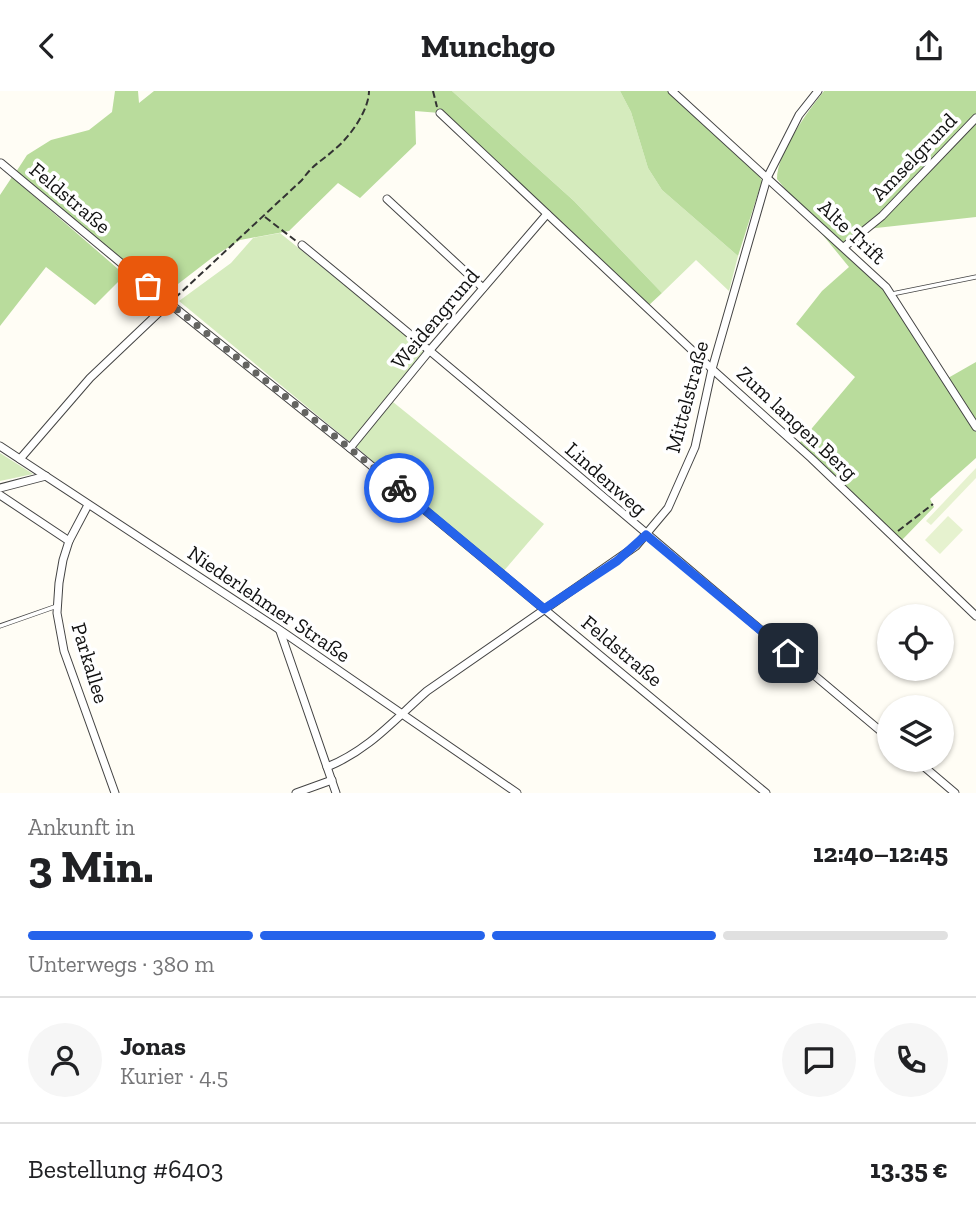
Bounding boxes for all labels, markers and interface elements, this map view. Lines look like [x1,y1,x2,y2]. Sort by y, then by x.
icon: back [28,27,66,65]
text: Munchgo [421,27,555,65]
icon: share [910,27,948,65]
street label: Amselgrund [866,107,962,206]
street label: Feldstraße [25,157,116,239]
street label: Alte Trift [813,194,891,269]
pin [118,256,178,316]
street label: Weidengrund [385,263,484,374]
icon: bag [129,267,167,305]
street label: Mittelstraße [660,338,713,456]
street label: Zum langen Berg [732,360,863,485]
street label: Lindenweg [561,437,652,521]
courier [364,453,434,523]
icon: bike [380,469,418,507]
street label: Niederlehmer Straße [183,540,356,667]
map controls [877,604,954,772]
button: locate [877,604,954,681]
street label: Feldstraße [577,610,668,692]
street label: Parkallee [66,620,115,706]
pin [758,623,818,683]
icon: home [769,634,807,672]
button: layers [877,695,954,772]
text: Ankunft in [28,813,135,841]
text: 12:40–12:45 [813,837,948,869]
text: 3 Min. [28,839,154,894]
text: Unterwegs · 380 m [28,950,214,978]
button: person [28,1023,102,1097]
button: chat [782,1023,856,1097]
button: phone [874,1023,948,1097]
text: Jonas [120,1030,186,1062]
text: Kurier · 4.5 [120,1062,228,1090]
text: Bestellung #6403 [28,1153,224,1185]
text: 13.35 € [870,1153,948,1185]

